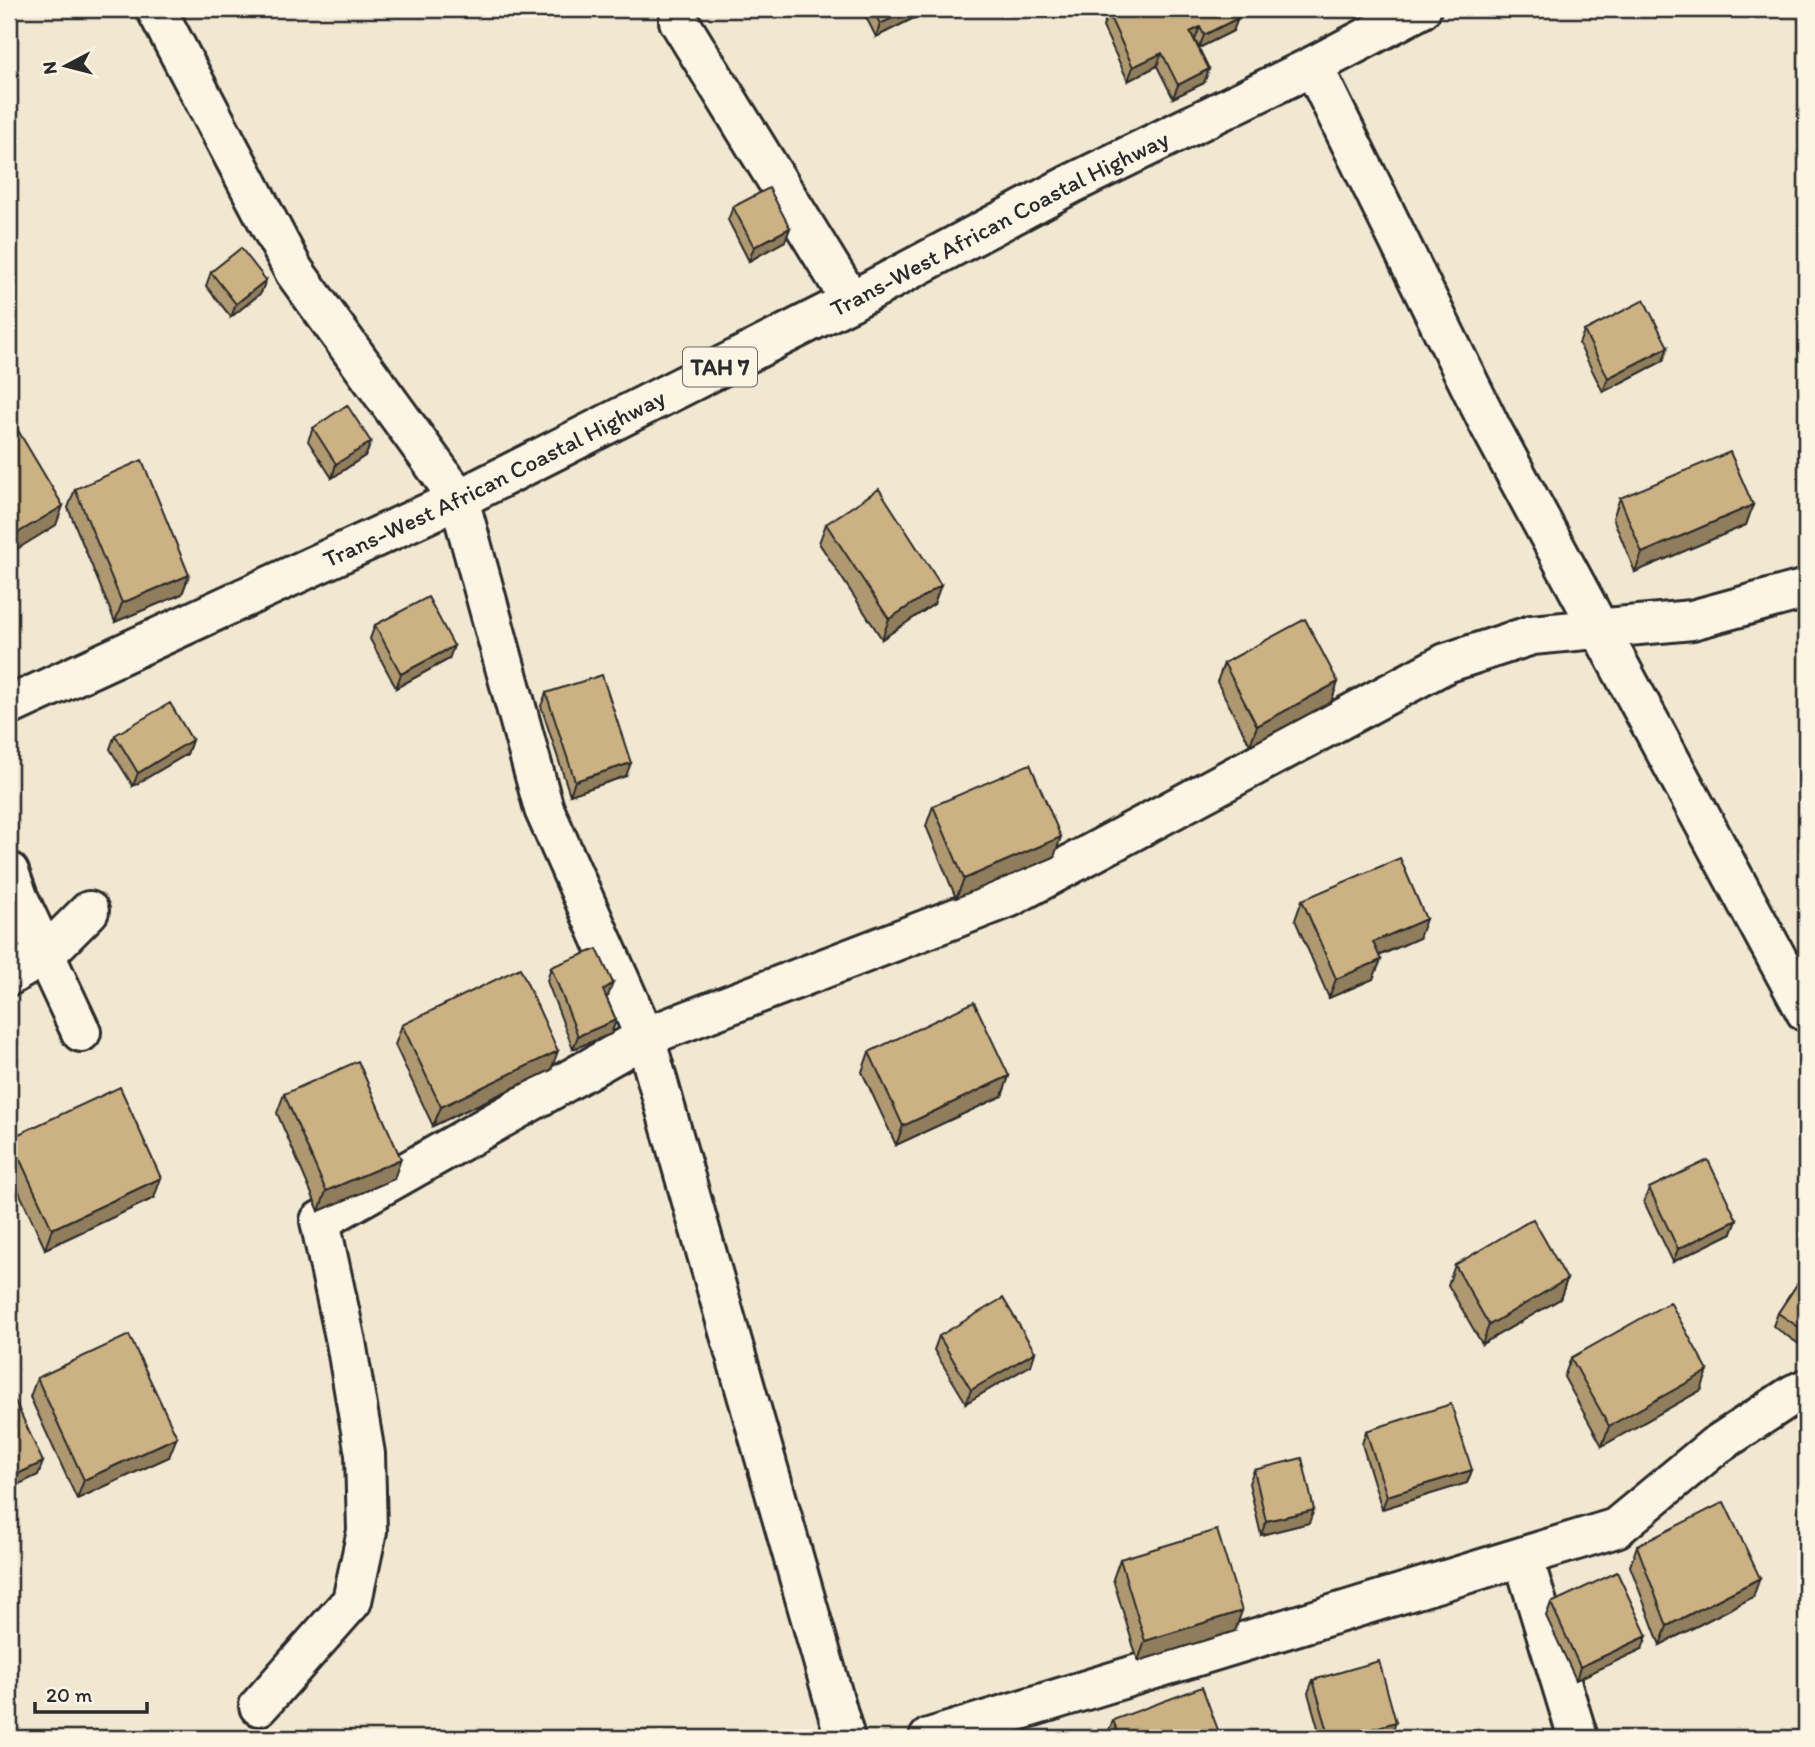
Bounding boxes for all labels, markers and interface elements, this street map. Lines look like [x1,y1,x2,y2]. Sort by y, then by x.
north arrow [32,32,102,102]
text: N [37,60,62,76]
street label: Trans-West African Coastal Highway [825,124,1173,323]
road number: TAH 7 [683,348,757,386]
street label: Trans-West African Coastal Highway [318,382,670,574]
scale bar [35,1670,147,1714]
text: 20 m [46,1682,93,1707]

